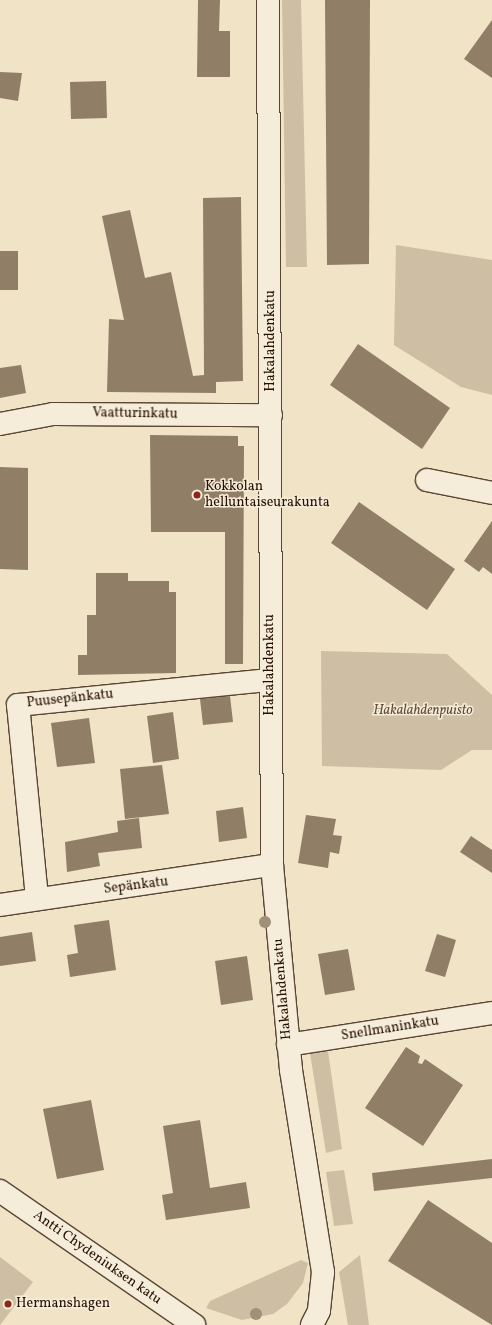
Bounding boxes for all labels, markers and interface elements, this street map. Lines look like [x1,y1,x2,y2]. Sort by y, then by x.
street label: Hakalahdenkatu [263,290,279,392]
street label: Vaatturinkatu [92,405,178,423]
place label: Kokkolan helluntaiseurakunta [205,479,330,512]
marker: Kokkolan helluntaiseurakunta [192,490,202,500]
street label: Hakalahdenkatu [262,614,278,716]
street label: Puusepänkatu [26,686,114,712]
park label: Hakalahdenpuisto [373,703,473,719]
street label: Sepänkatu [103,874,169,898]
street label: Hakalahdenkatu [270,938,296,1040]
street label: Snellmaninkatu [340,1013,440,1045]
street label: Antti Chydeniuksen katu [30,1207,164,1309]
place label: Hermanshagen [16,1296,110,1312]
marker: Hermanshagen [3,1299,13,1309]

